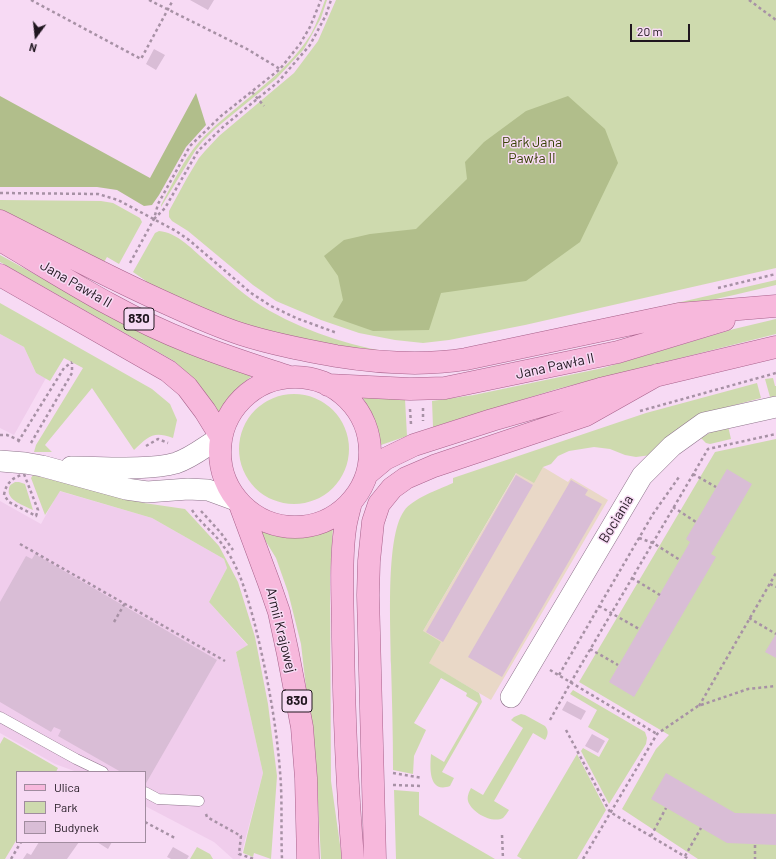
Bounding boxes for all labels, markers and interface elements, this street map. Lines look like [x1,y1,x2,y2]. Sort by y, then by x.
north arrow [16,16,56,56]
scale bar [632,16,692,42]
text: 20 m [637,24,663,38]
text: N [28,41,38,55]
park label: Park Jana Pawła II [502,134,562,166]
street label: Jana Pawła II [37,257,115,311]
road number: 830 [124,308,154,330]
street label: Jana Pawła II [514,349,596,383]
street label: Bociania [595,492,637,546]
street label: Armii Krajowej [262,586,300,674]
road number: 830 [282,690,312,712]
legend [16,771,146,843]
text: Ulica [54,780,80,794]
text: Park [54,800,78,814]
text: Budynek [54,820,99,834]

